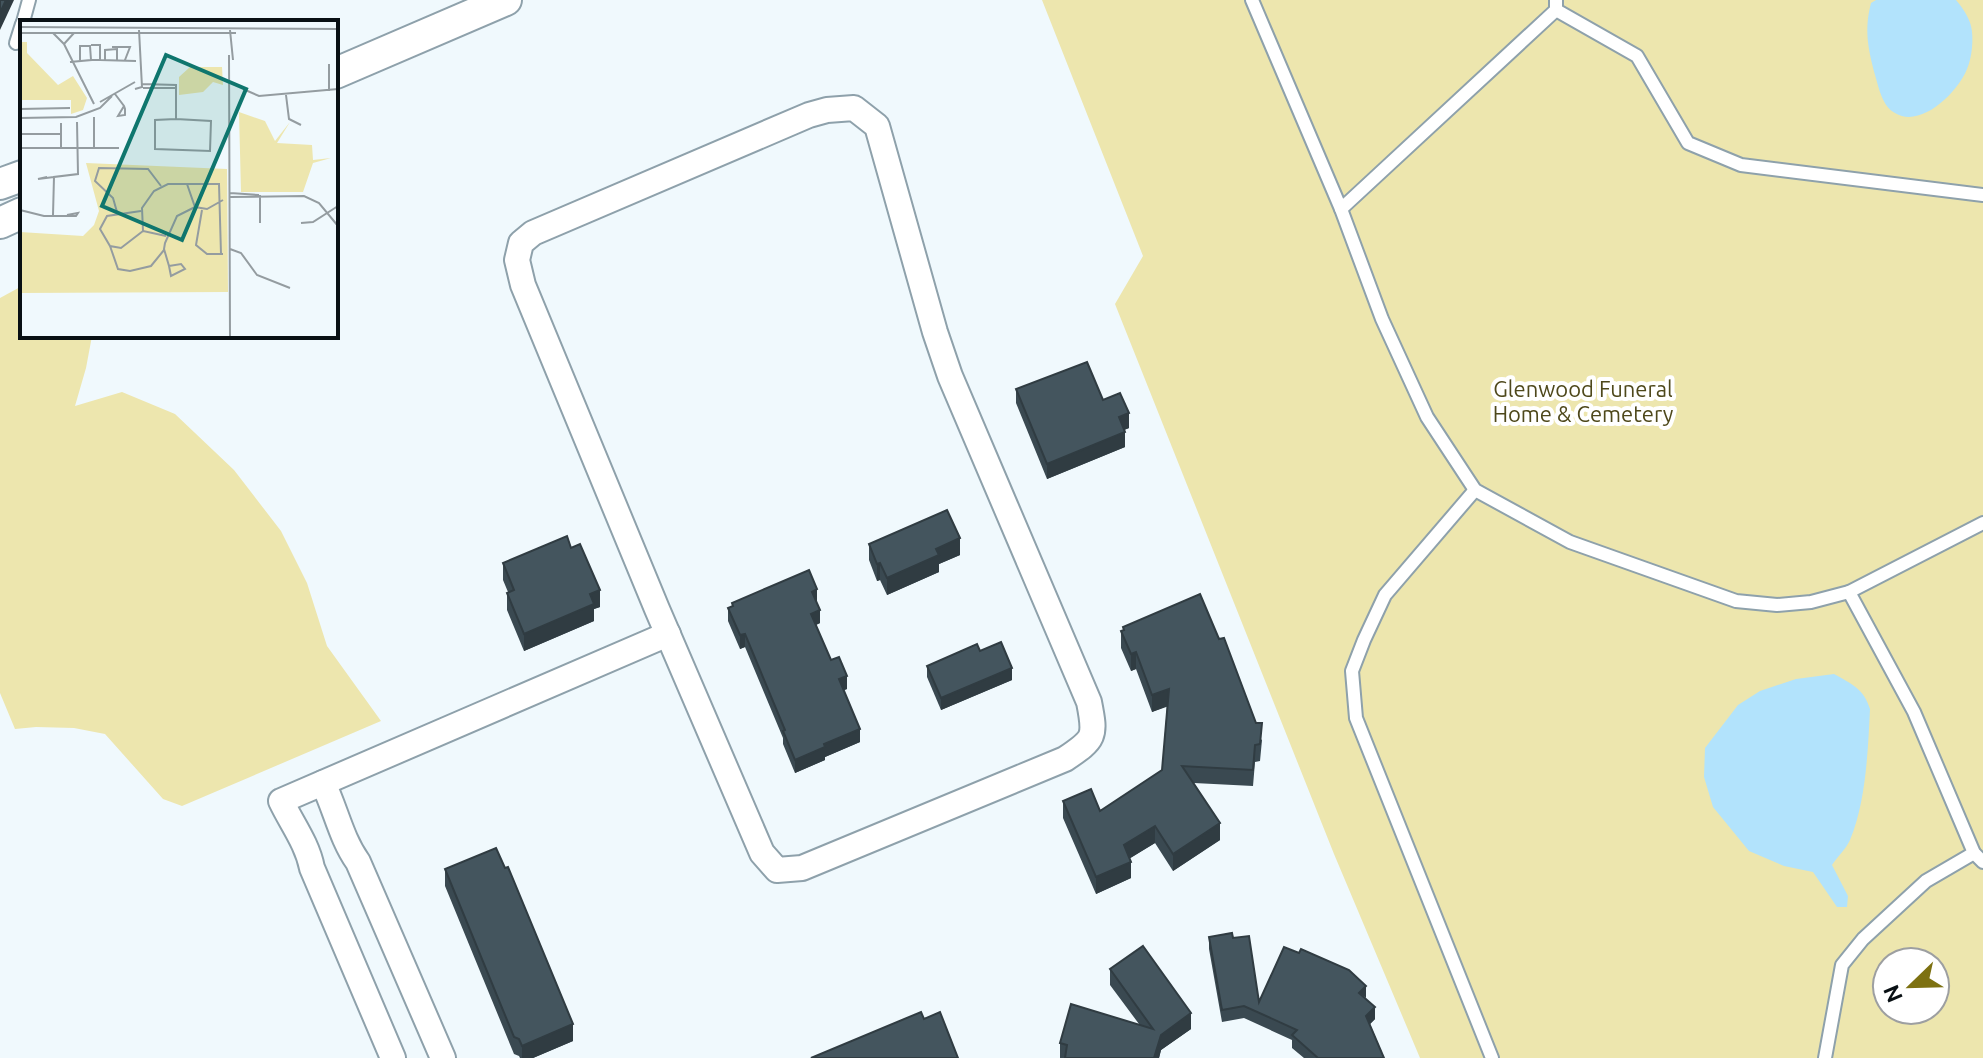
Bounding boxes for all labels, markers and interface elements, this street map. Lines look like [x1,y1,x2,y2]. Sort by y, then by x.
inset map [20,20,338,338]
park label: Glenwood Funeral Home & Cemetery [1493,376,1674,426]
north arrow [1871,946,1951,1026]
text: N [1877,982,1907,1006]

